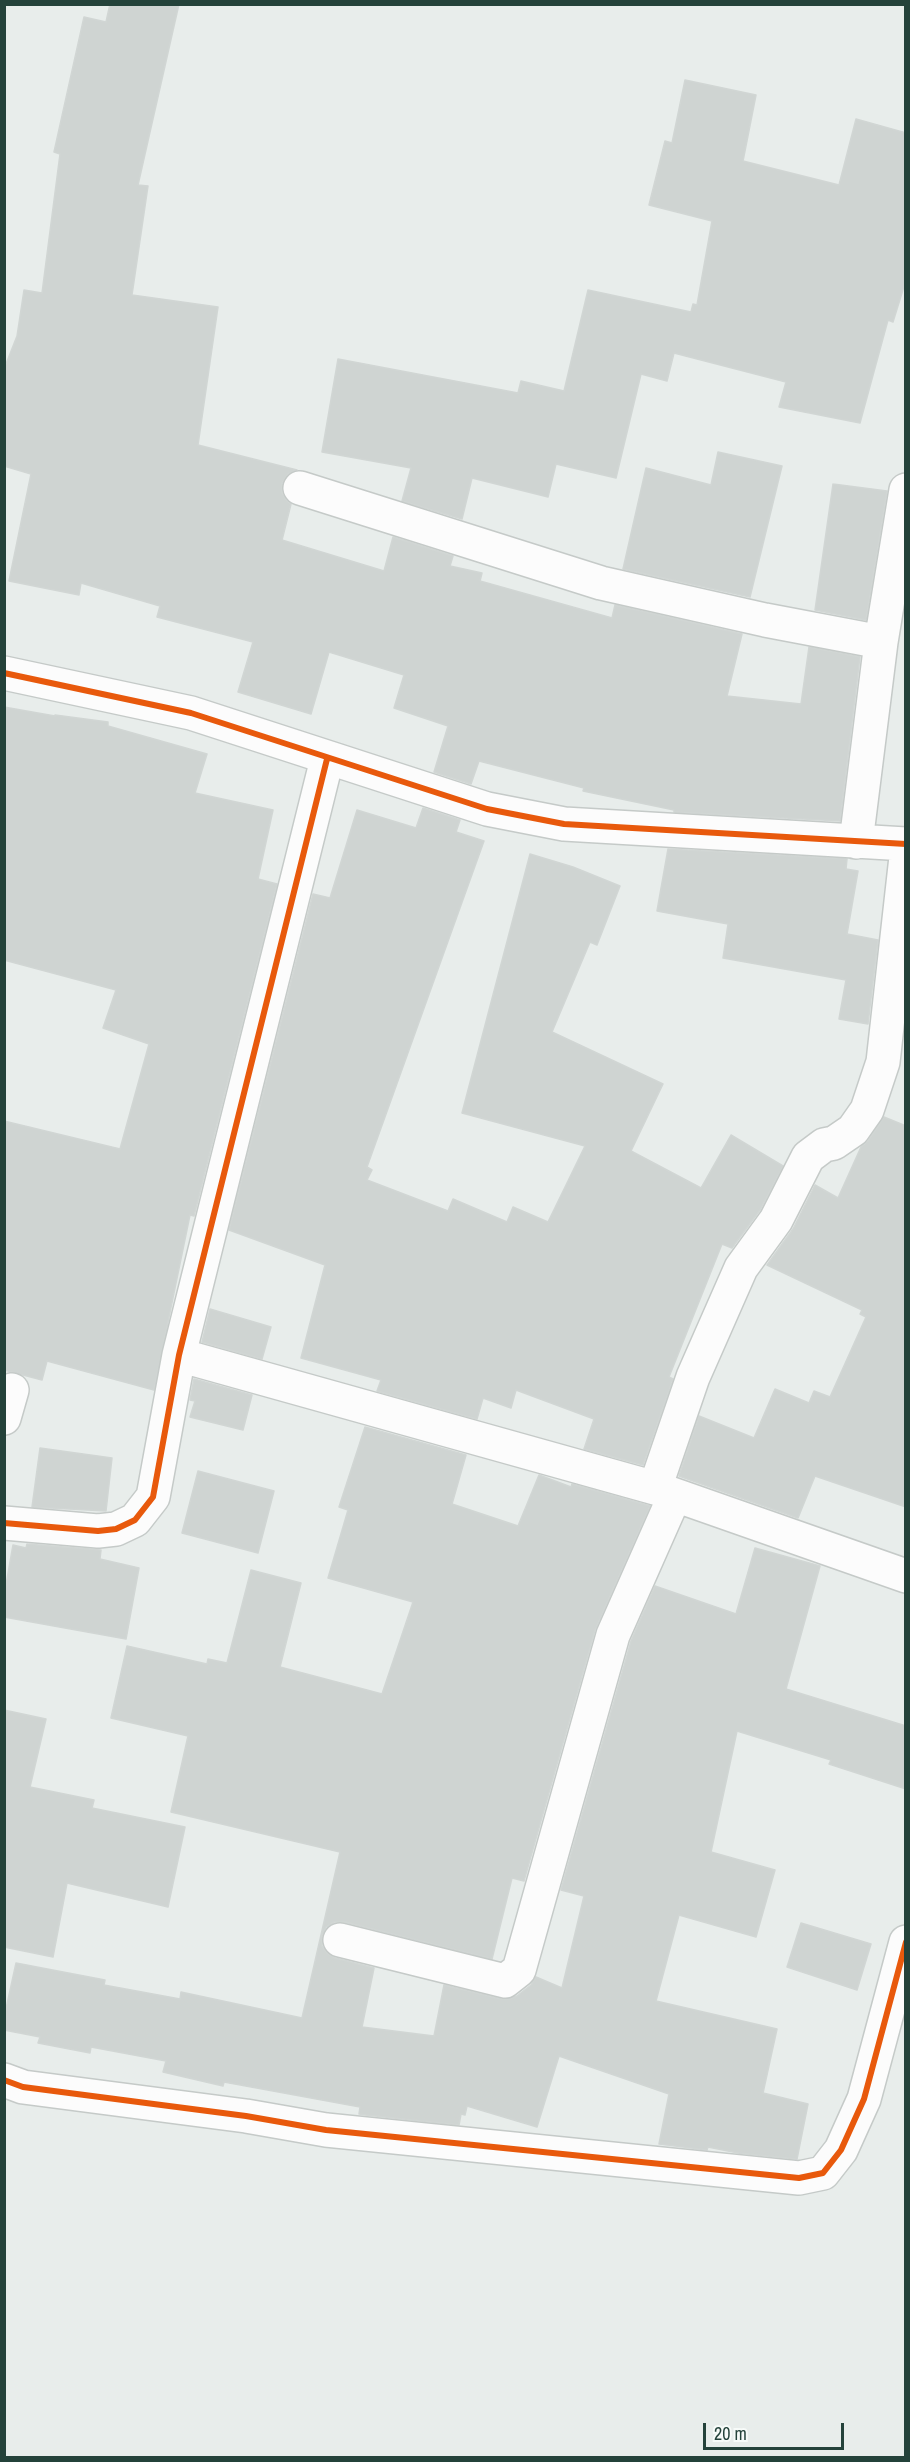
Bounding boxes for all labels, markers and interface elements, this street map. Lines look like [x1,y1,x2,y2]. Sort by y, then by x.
scale bar [706,2411,847,2449]
text: 20 m [714,2421,747,2446]

